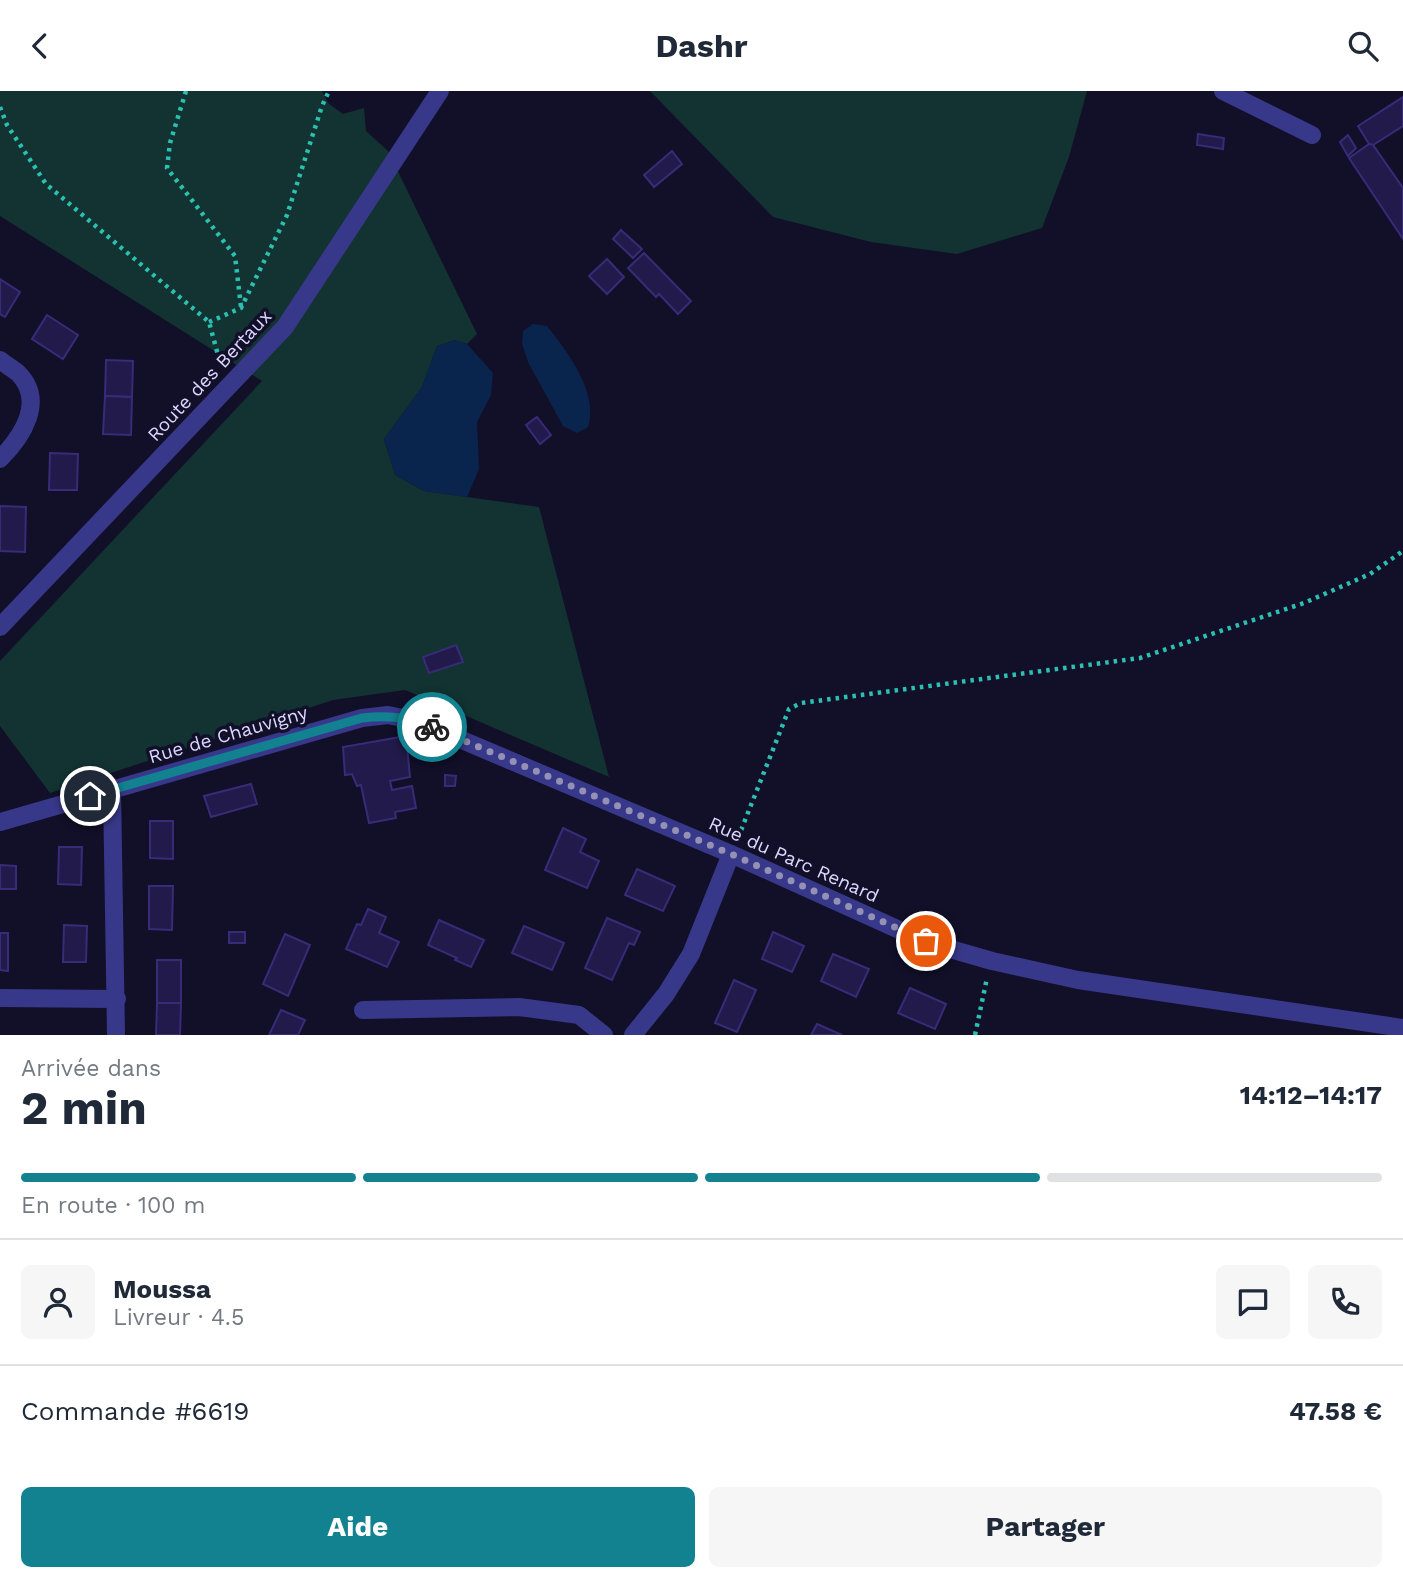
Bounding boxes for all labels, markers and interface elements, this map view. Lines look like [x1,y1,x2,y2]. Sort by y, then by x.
icon: back [21,27,59,65]
text: Dashr [656,27,747,65]
icon: search [1344,27,1382,65]
street label: Route des Bertaux [143,305,276,446]
courier [397,692,467,762]
street label: Rue de Chauvigny [146,701,311,768]
icon: bike [413,708,451,746]
pin [60,766,120,826]
icon: home [71,777,109,815]
street label: Rue du Parc Renard [705,812,882,907]
pin [896,911,956,971]
icon: bag [907,922,945,960]
text: Arrivée dans [21,1055,161,1082]
text: 14:12–14:17 [1240,1080,1382,1110]
text: 2 min [21,1081,147,1135]
text: En route · 100 m [21,1192,205,1219]
button: person [21,1265,95,1339]
button: chat [1216,1265,1290,1339]
button: phone [1308,1265,1382,1339]
text: Moussa [113,1274,211,1304]
text: Livreur · 4.5 [113,1304,244,1331]
text: Commande #6619 [21,1396,249,1426]
text: 47.58 € [1289,1396,1382,1426]
button: Aide [21,1487,695,1567]
button: Partager [709,1487,1382,1567]

